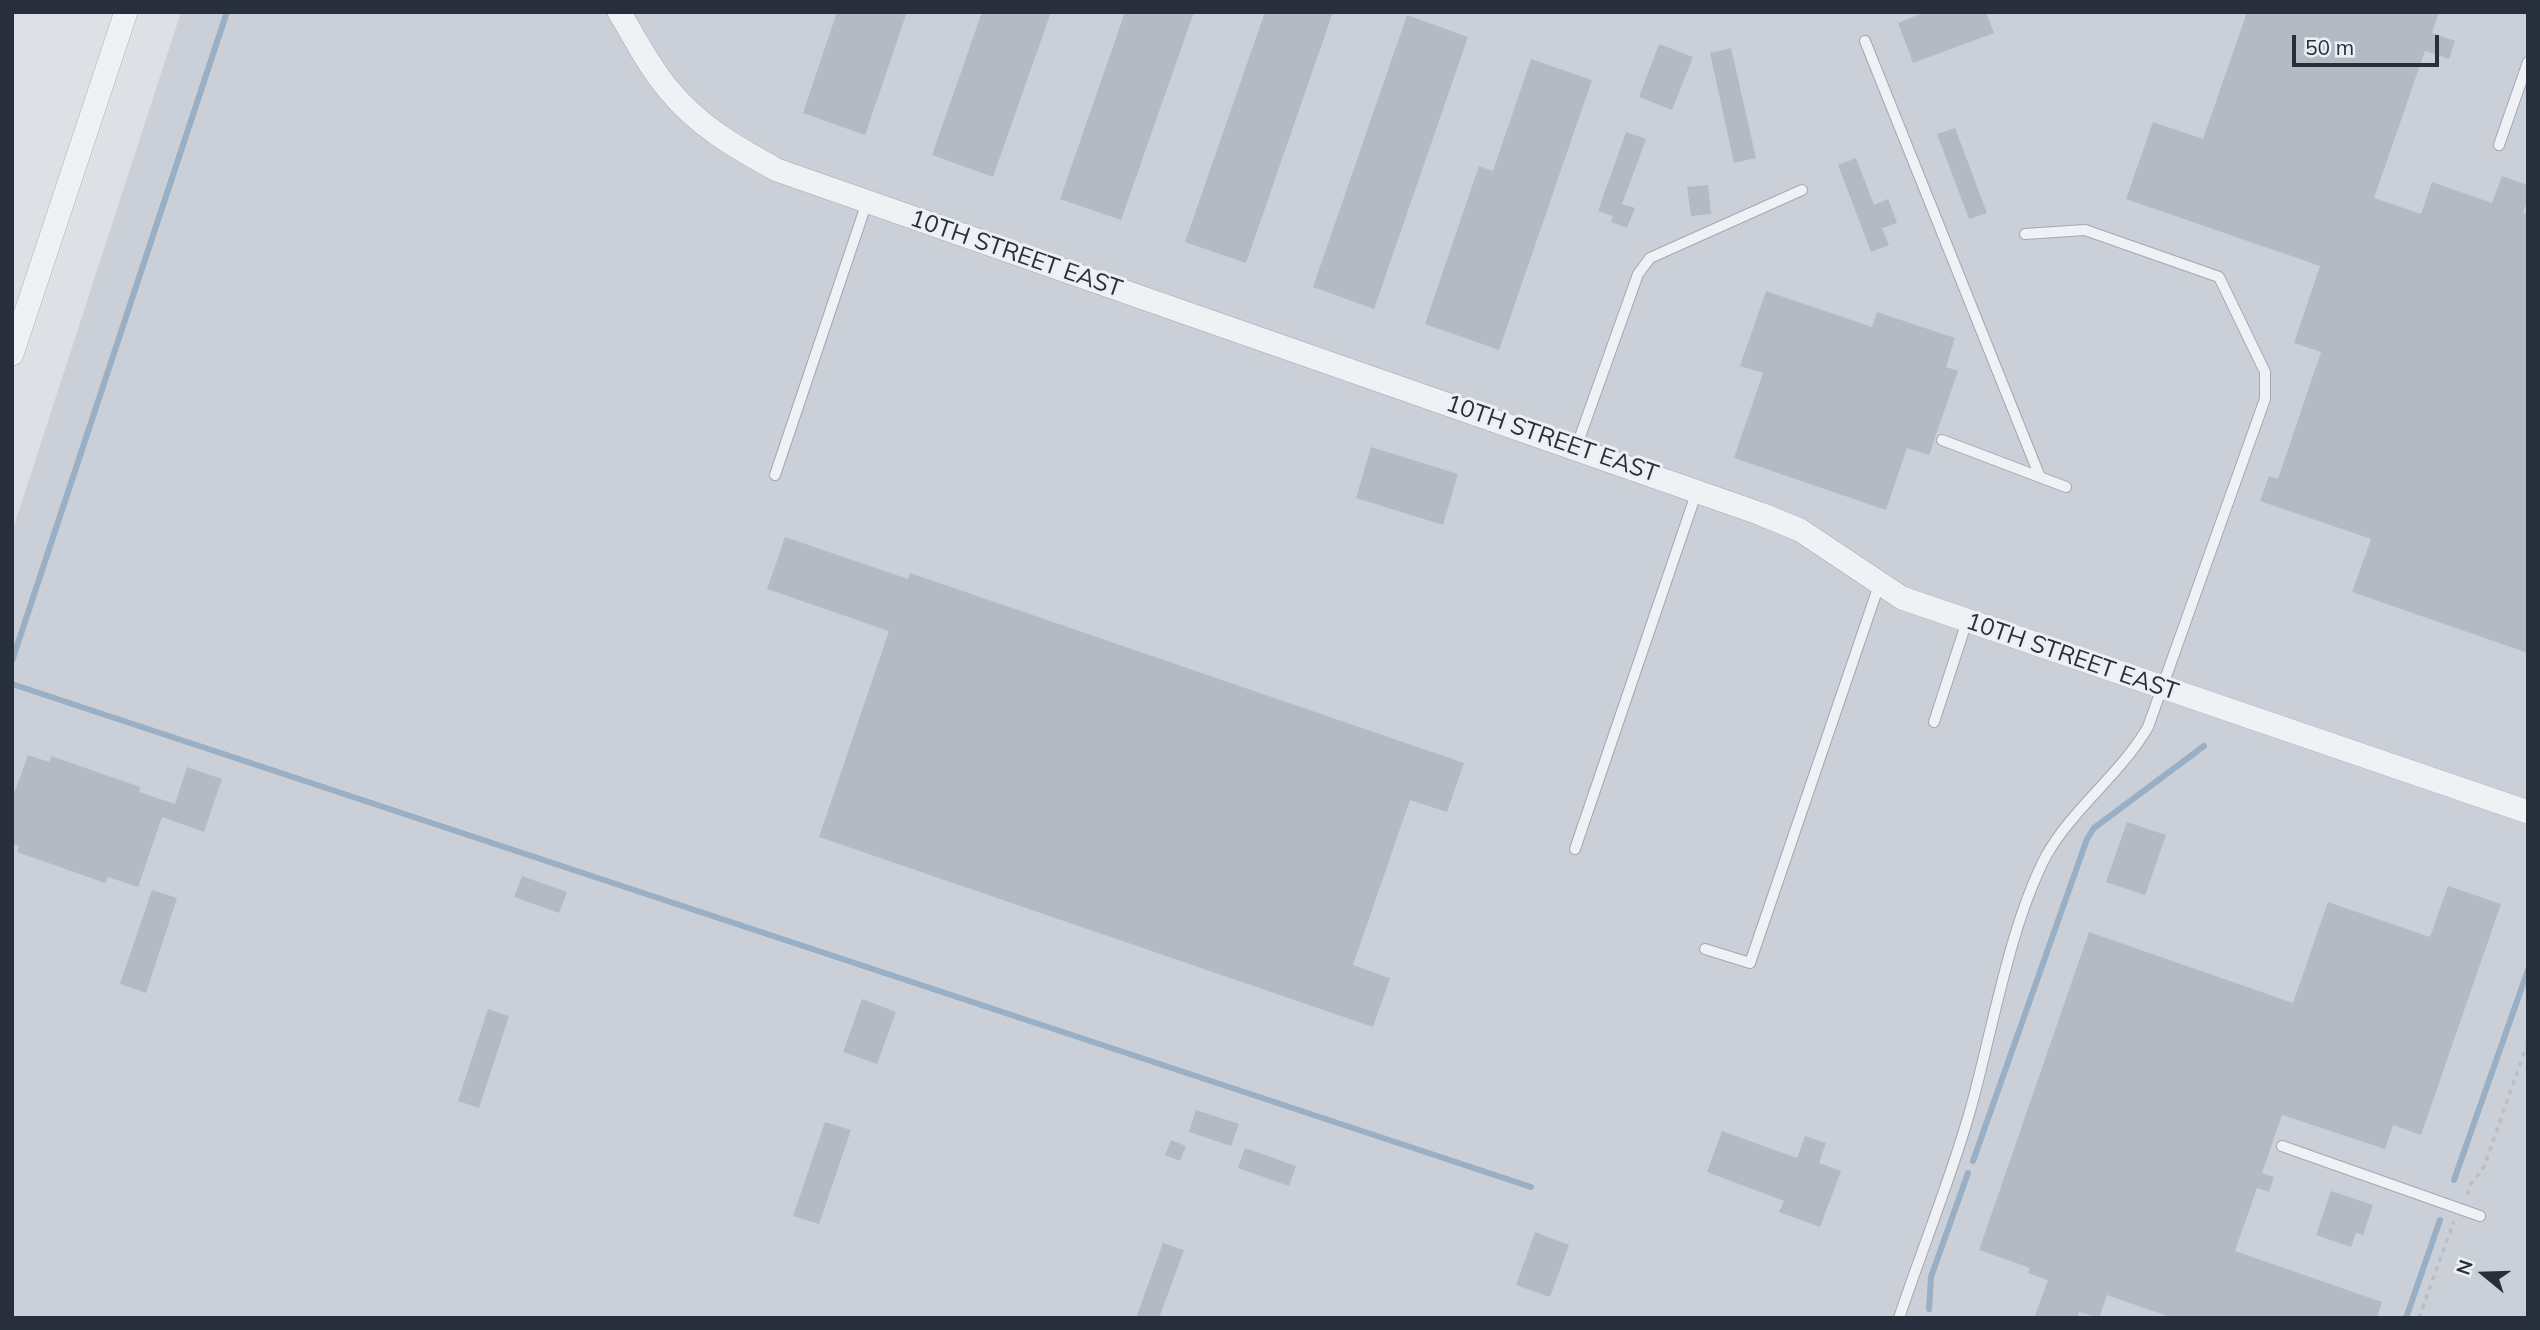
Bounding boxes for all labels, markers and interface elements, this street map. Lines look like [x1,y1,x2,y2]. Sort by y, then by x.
scale bar [2295,21,2442,65]
text: 50 m [2305,34,2354,60]
street label: 10TH STREET EAST [906,204,1126,304]
street label: 10TH STREET EAST [1442,389,1662,489]
street label: 10TH STREET EAST [1962,607,2182,707]
north arrow [2449,1239,2519,1309]
text: N [2450,1256,2478,1278]

